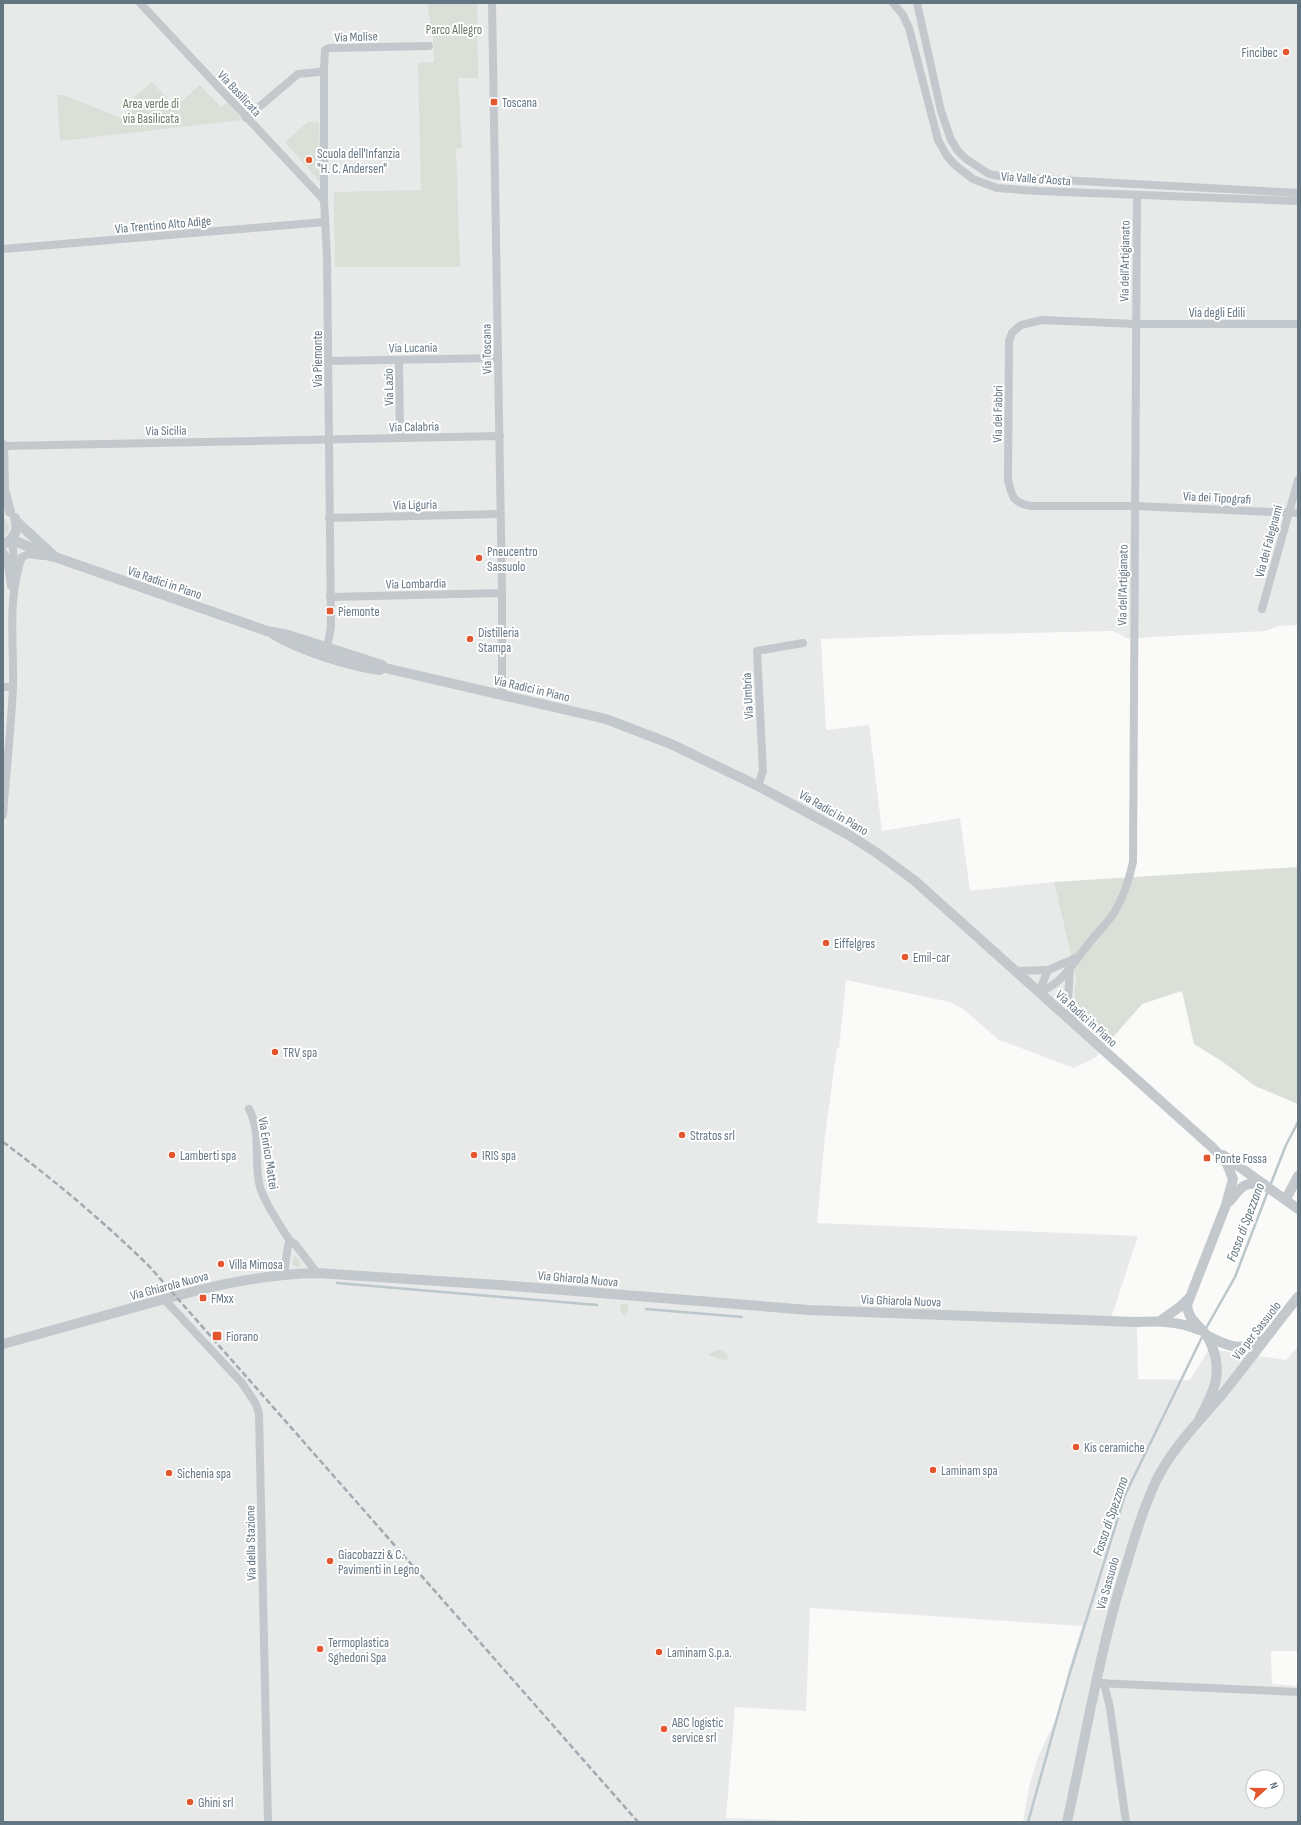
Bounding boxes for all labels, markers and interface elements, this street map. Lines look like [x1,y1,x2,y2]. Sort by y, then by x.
park label: Parco Allegro [426,22,482,38]
street label: Via Molise [334,28,378,46]
place label: Fincibec [1241,45,1278,61]
marker: Fincibec [1281,47,1291,57]
street label: Via Basilicata [214,67,265,120]
place label: Toscana [502,95,537,111]
park label: Area verde di via Basilicata [122,96,179,127]
marker: Toscana [489,97,499,107]
place label: Scuola dell'Infanzia "H. C. Andersen" [317,146,400,177]
marker: Scuola dell'Infanzia "H. C. Andersen" [304,155,314,165]
street label: Via Valle d'Aosta [1000,169,1071,189]
street label: Via Trentino Alto Adige [114,213,212,237]
street label: Via dell'Artigianato [1116,220,1134,302]
street label: Via degli Edili [1189,305,1245,321]
street label: Via Toscana [479,324,495,374]
street label: Via Piemonte [310,331,326,387]
street label: Via Lucania [389,340,437,356]
street label: Via Lazio [381,368,397,406]
street label: Via dei Fabbri [990,385,1006,443]
street label: Via Calabria [389,419,439,435]
street label: Via Sicilia [145,423,187,439]
street label: Via dei Tipografi [1182,488,1251,508]
street label: Via Liguria [393,497,437,513]
street label: Via dei Falegnami [1252,503,1286,579]
place label: Pneucentro Sassuolo [487,544,538,575]
street label: Via dell'Artigianato [1114,544,1132,626]
marker: Pneucentro Sassuolo [474,553,484,563]
street label: Via Radici in Piano [125,563,204,603]
street label: Via Lombardia [386,575,446,593]
place label: Piemonte [338,604,380,620]
marker: Piemonte [325,606,335,616]
place label: Distilleria Stampa [478,625,519,656]
marker: Distilleria Stampa [465,634,475,644]
street label: Via Radici in Piano [492,672,571,706]
street label: Via Umbria [739,672,757,720]
street label: Via Radici in Piano [796,787,871,839]
place label: Eiffelgres [834,936,876,952]
marker: Eiffelgres [821,938,831,948]
place label: Emil-car [913,950,950,966]
marker: Emil-car [900,952,910,962]
street label: Via Radici in Piano [1052,987,1121,1051]
place label: TRV spa [283,1045,317,1061]
marker: TRV spa [270,1047,280,1057]
street label: Via Enrico Mattei [254,1116,282,1191]
place label: Stratos srl [690,1128,735,1144]
marker: Stratos srl [677,1130,687,1140]
place label: Lamberti spa [180,1148,236,1164]
place label: IRIS spa [482,1148,516,1164]
marker: Lamberti spa [167,1150,177,1160]
marker: IRIS spa [469,1150,479,1160]
place label: Ponte Fossa [1215,1151,1267,1167]
marker: Ponte Fossa [1202,1153,1212,1163]
water label: Fossa di Spezzano [1223,1180,1268,1264]
place label: Villa Mimosa [229,1257,283,1273]
marker: Villa Mimosa [216,1259,226,1269]
street label: Via Ghiarola Nuova [128,1268,210,1304]
street label: Via Ghiarola Nuova [537,1268,619,1290]
place label: FMxx [211,1291,234,1307]
street label: Via Ghiarola Nuova [860,1292,941,1310]
marker: FMxx [198,1293,208,1303]
street label: Via per Sassuolo [1229,1298,1285,1363]
place label: Fiorano [226,1329,258,1345]
marker: Fiorano [211,1330,223,1342]
place label: Kis ceramiche [1084,1440,1145,1456]
marker: Kis ceramiche [1071,1442,1081,1452]
place label: Laminam spa [941,1463,998,1479]
marker: Laminam spa [928,1465,938,1475]
place label: Sichenia spa [177,1466,231,1482]
marker: Sichenia spa [164,1468,174,1478]
water label: Fossa di Spezzano [1089,1474,1132,1558]
street label: Via della Stazione [242,1505,260,1581]
place label: Giacobazzi & C. Pavimenti in Legno [338,1547,419,1578]
street label: Via Sassuolo [1093,1555,1123,1611]
marker: Giacobazzi & C. Pavimenti in Legno [325,1556,335,1566]
place label: Termoplastica Sghedoni Spa [328,1635,389,1666]
marker: Termoplastica Sghedoni Spa [315,1644,325,1654]
place label: Laminam S.p.a. [667,1645,732,1661]
marker: Laminam S.p.a. [654,1647,664,1657]
place label: ABC logistic service srl [671,1715,723,1746]
marker: ABC logistic service srl [659,1724,669,1734]
north arrow [1245,1769,1285,1809]
text: N [1267,1781,1281,1791]
place label: Ghini srl [198,1795,233,1811]
marker: Ghini srl [185,1797,195,1807]

